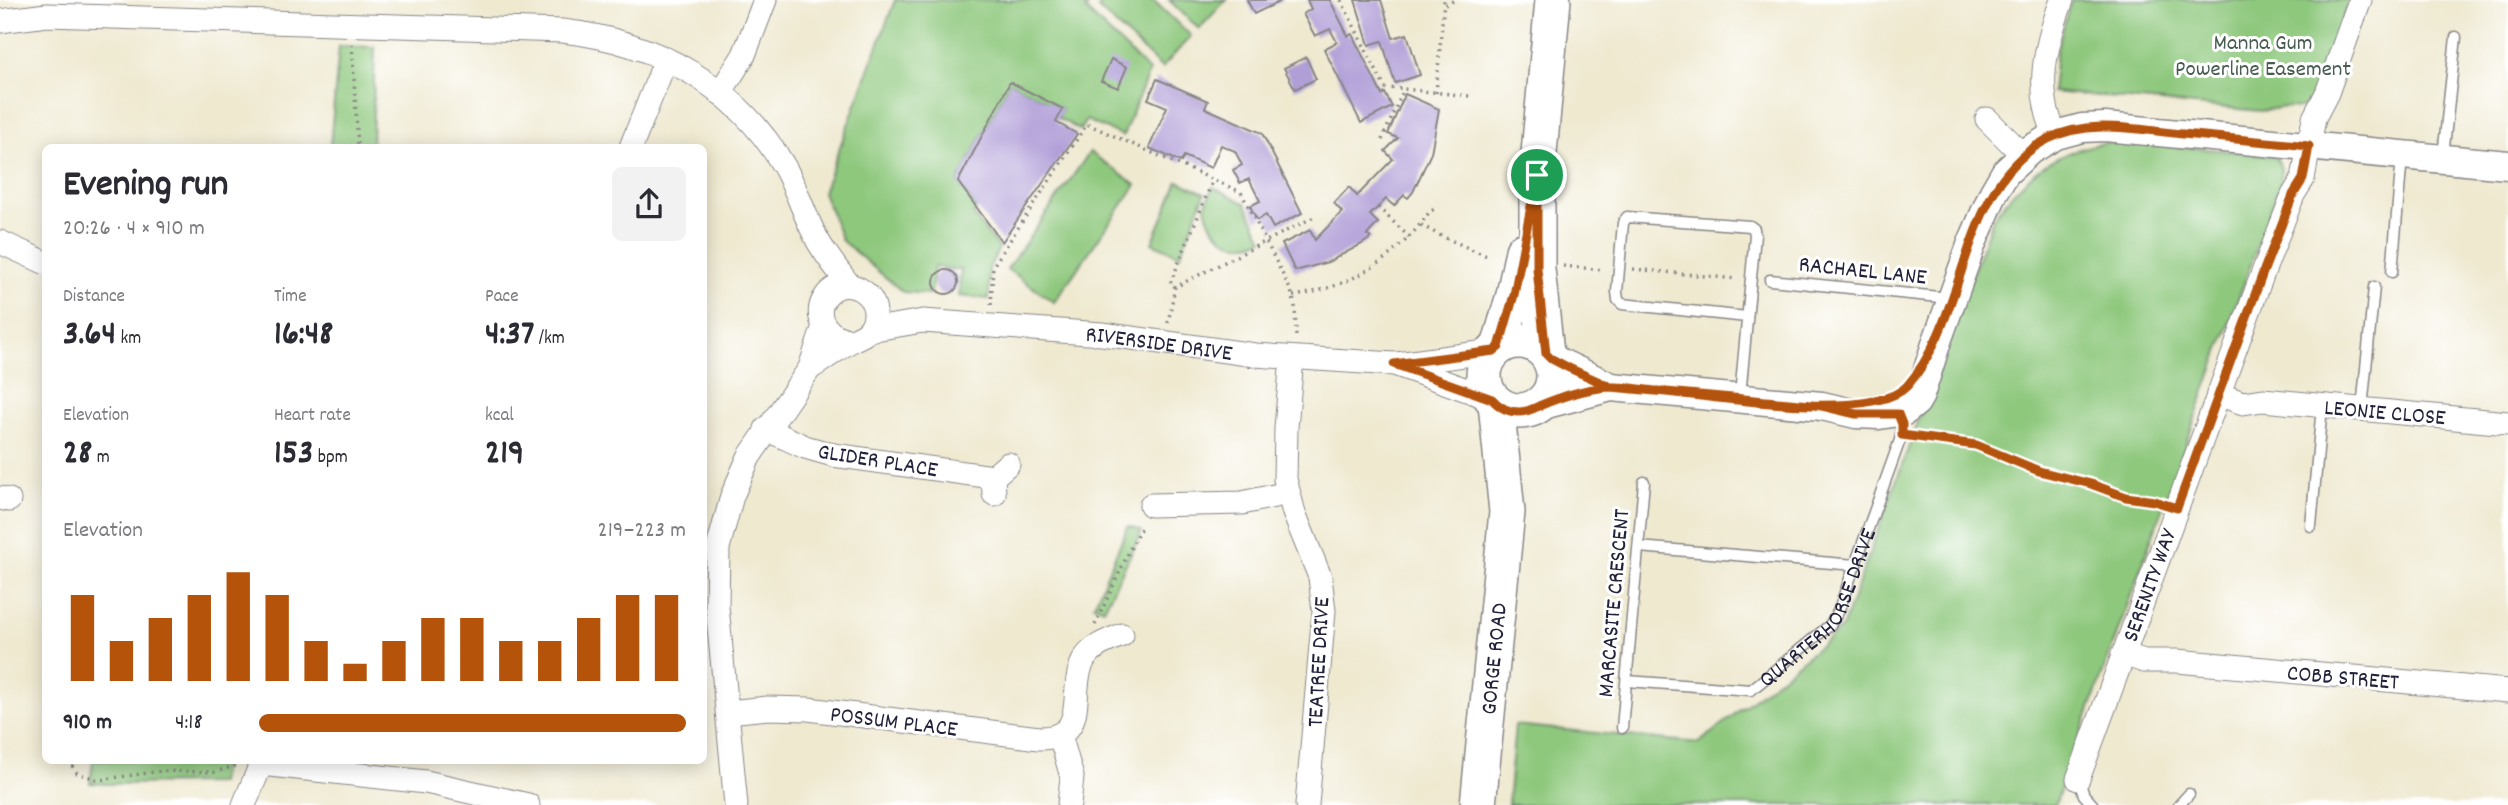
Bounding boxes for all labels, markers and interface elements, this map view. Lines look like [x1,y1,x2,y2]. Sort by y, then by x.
park label: Manna Gum Powerline Easement [2175,28,2351,87]
pin [1507,145,1567,205]
icon: arrive [1518,156,1556,194]
text: Evening run [63,159,228,214]
button: share [612,167,686,241]
text: 20:26 · 4 × 910 m [63,213,205,246]
street label: RACHAEL LANE [1797,249,1929,296]
text: Distance [63,284,125,311]
text: Time [274,284,307,311]
text: Pace [485,284,519,311]
text: 3.64 [63,311,116,361]
text: 16:48 [274,311,333,361]
text: 4:37 [485,311,534,361]
street label: RIVERSIDE DRIVE [1085,320,1235,372]
text: km [116,326,141,353]
text: /km [534,326,565,353]
street label: LEONIE CLOSE [2323,393,2447,436]
text: Elevation [63,403,129,430]
text: Heart rate [274,403,351,430]
text: kcal [485,403,514,430]
text: 28 [63,430,92,480]
text: 153 [274,430,313,480]
text: 219 [485,430,524,480]
street label: GLIDER PLACE [815,437,940,488]
text: m [92,445,110,472]
text: bpm [313,445,348,472]
street label: MARCASITE CRESCENT [1591,508,1640,699]
text: Elevation [63,515,143,548]
text: 219–223 m [598,515,686,548]
street label: QUARTERHORSE DRIVE [1753,524,1887,697]
street label: SERENITY WAY [2116,525,2187,647]
street label: TEATREE DRIVE [1301,596,1340,728]
street label: GORGE ROAD [1474,601,1518,717]
street label: COBB STREET [2285,658,2400,701]
street label: POSSUM PLACE [828,699,960,748]
text: 910 m [63,707,112,740]
text: 4:18 [175,707,203,740]

